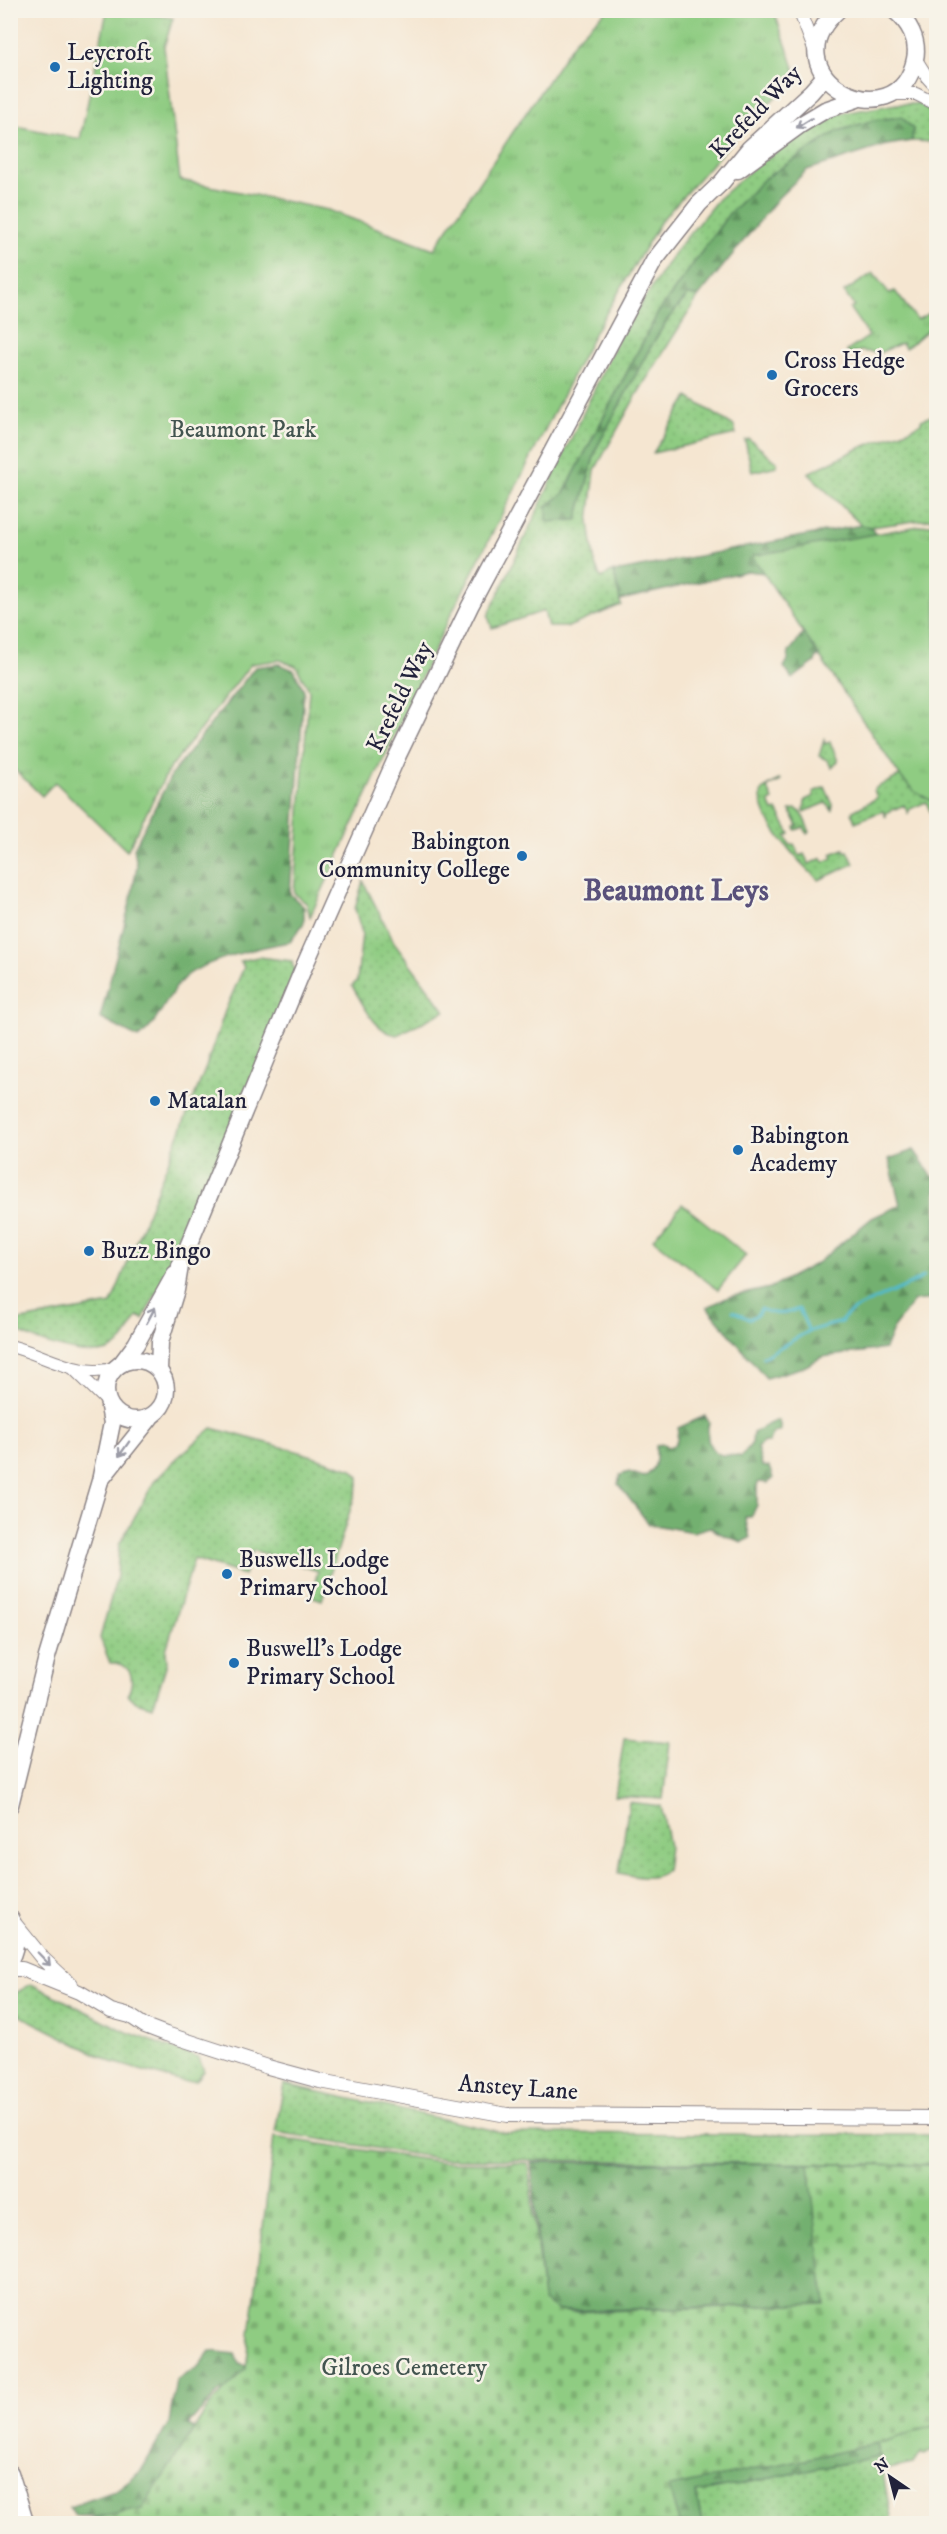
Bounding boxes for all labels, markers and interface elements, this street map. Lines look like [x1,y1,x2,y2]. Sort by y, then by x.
place label: Leycroft Lighting [67,38,153,96]
street label: Krefeld Way [704,58,809,165]
marker: Leycroft Lighting [48,60,62,74]
one-way arrow [796,117,813,129]
place label: Cross Hedge Grocers [784,346,905,404]
marker: Cross Hedge Grocers [765,368,779,382]
park label: Beaumont Park [170,415,316,445]
street label: Krefeld Way [360,636,440,757]
place label: Babington Community College [319,827,510,885]
marker: Babington Community College [515,849,529,863]
district label: Beaumont Leys [583,873,769,910]
place label: Matalan [167,1086,247,1116]
marker: Matalan [148,1094,162,1108]
place label: Babington Academy [750,1121,849,1179]
marker: Babington Academy [731,1143,745,1157]
place label: Buzz Bingo [101,1236,211,1266]
marker: Buzz Bingo [82,1244,96,1258]
one-way arrow [146,1306,157,1324]
one-way arrow [118,1440,130,1457]
place label: Buswells Lodge Primary School [239,1545,389,1603]
marker: Buswells Lodge Primary School [220,1567,234,1581]
place label: Buswell's Lodge Primary School [246,1634,402,1692]
marker: Buswell's Lodge Primary School [227,1656,241,1670]
one-way arrow [37,1951,51,1966]
street label: Anstey Lane [457,2069,579,2107]
park label: Gilroes Cemetery [321,2353,487,2383]
north arrow [860,2447,920,2507]
text: N [871,2454,893,2477]

